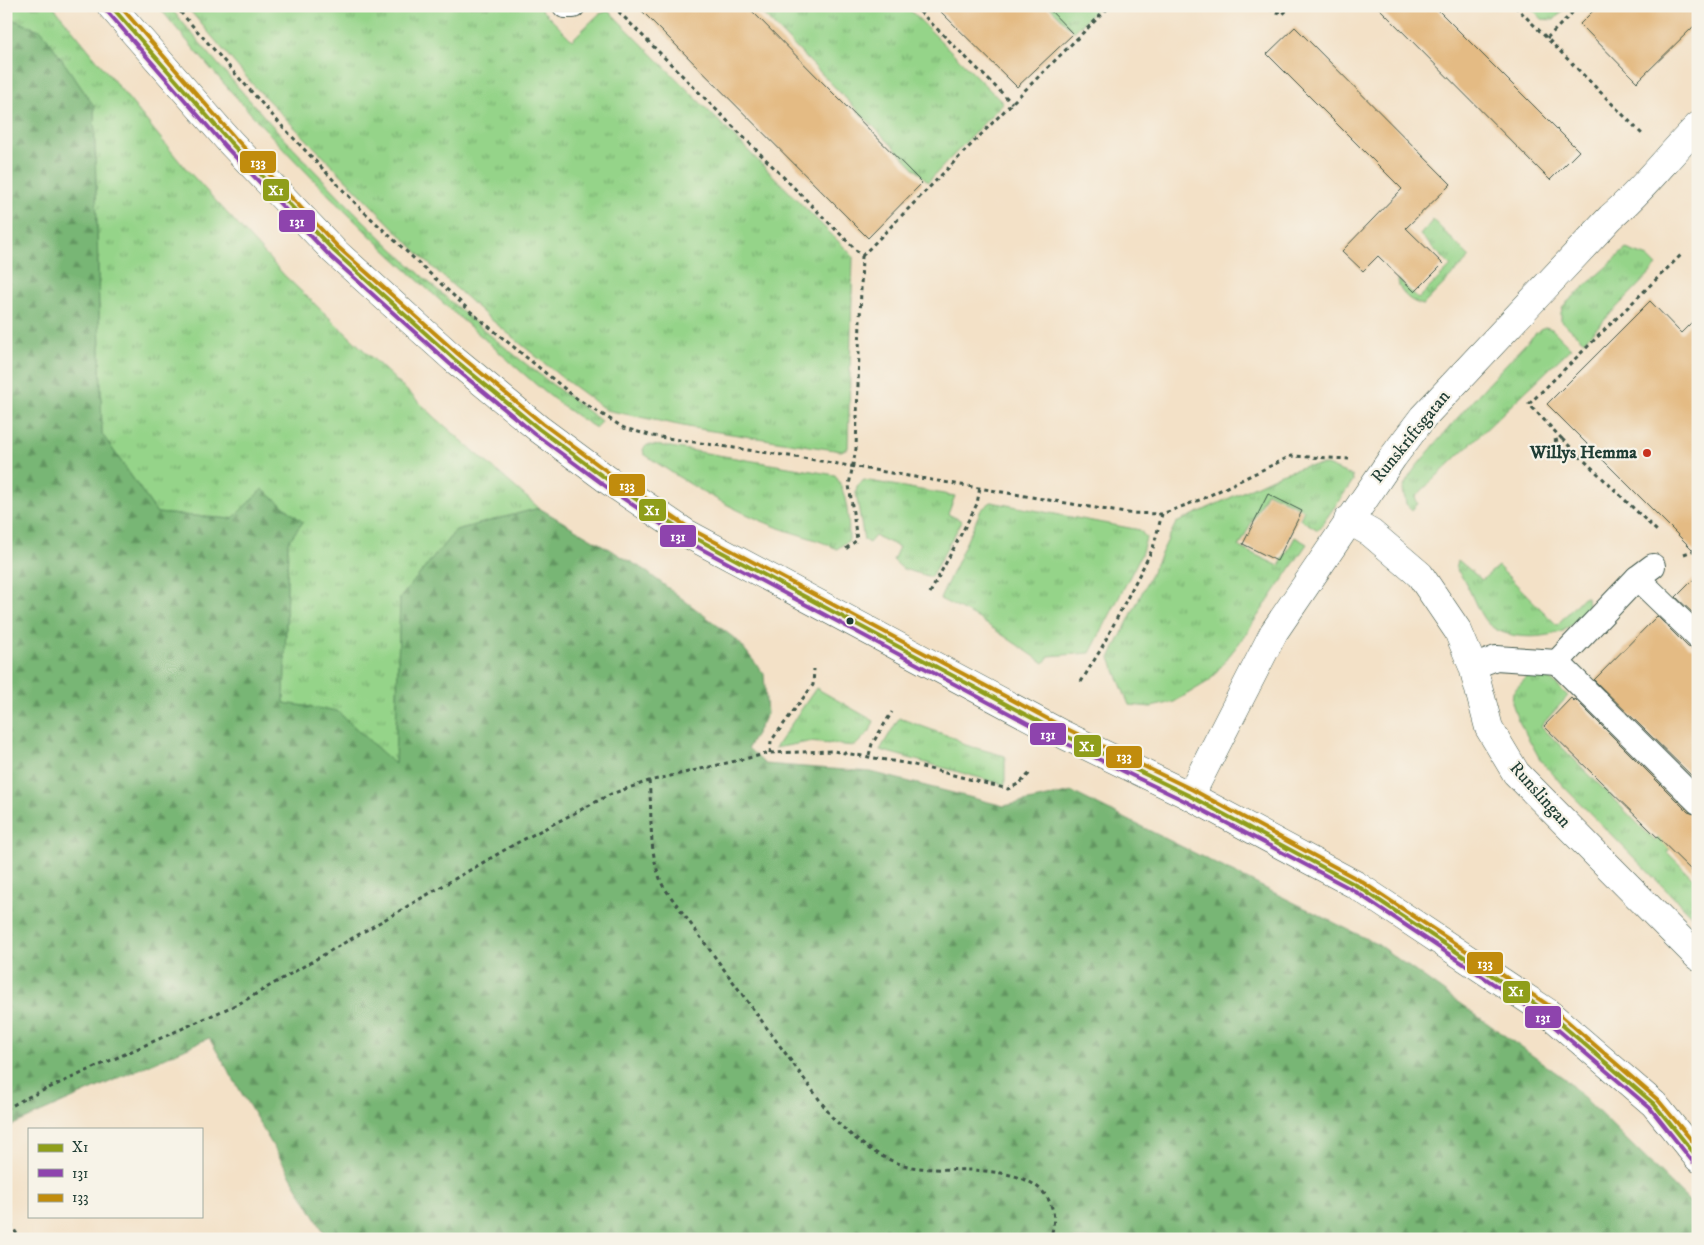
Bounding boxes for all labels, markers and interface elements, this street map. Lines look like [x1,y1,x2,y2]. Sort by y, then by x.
line badge: 133 [239,150,277,174]
text: 133 [250,154,266,172]
line badge: X1 [262,178,290,202]
text: X1 [268,182,284,200]
line badge: 131 [278,209,316,233]
text: 131 [289,213,305,231]
street label: Runskriftsgatan [1367,386,1456,488]
place label: Willys Hemma [1529,442,1637,464]
marker: Willys Hemma [1641,447,1653,459]
line badge: 133 [608,473,646,497]
text: 133 [619,477,635,495]
line badge: X1 [638,498,667,522]
text: X1 [644,502,660,520]
line badge: 131 [659,524,697,548]
text: 131 [670,528,686,546]
unlabelled marker [845,616,855,626]
line badge: 131 [1029,722,1067,746]
text: 131 [1040,726,1056,744]
line badge: X1 [1073,734,1102,758]
text: X1 [1079,738,1095,756]
line badge: 133 [1105,745,1143,769]
text: 133 [1116,748,1132,766]
street label: Runslingan [1505,757,1576,833]
line badge: 133 [1466,951,1504,975]
text: 133 [1477,955,1493,973]
line badge: X1 [1502,980,1531,1004]
text: X1 [1508,983,1524,1001]
line badge: 131 [1524,1005,1562,1029]
text: 131 [1535,1009,1551,1027]
legend [28,1128,202,1218]
text: X1 [72,1138,88,1157]
text: 131 [72,1164,89,1183]
text: 133 [72,1188,89,1207]

